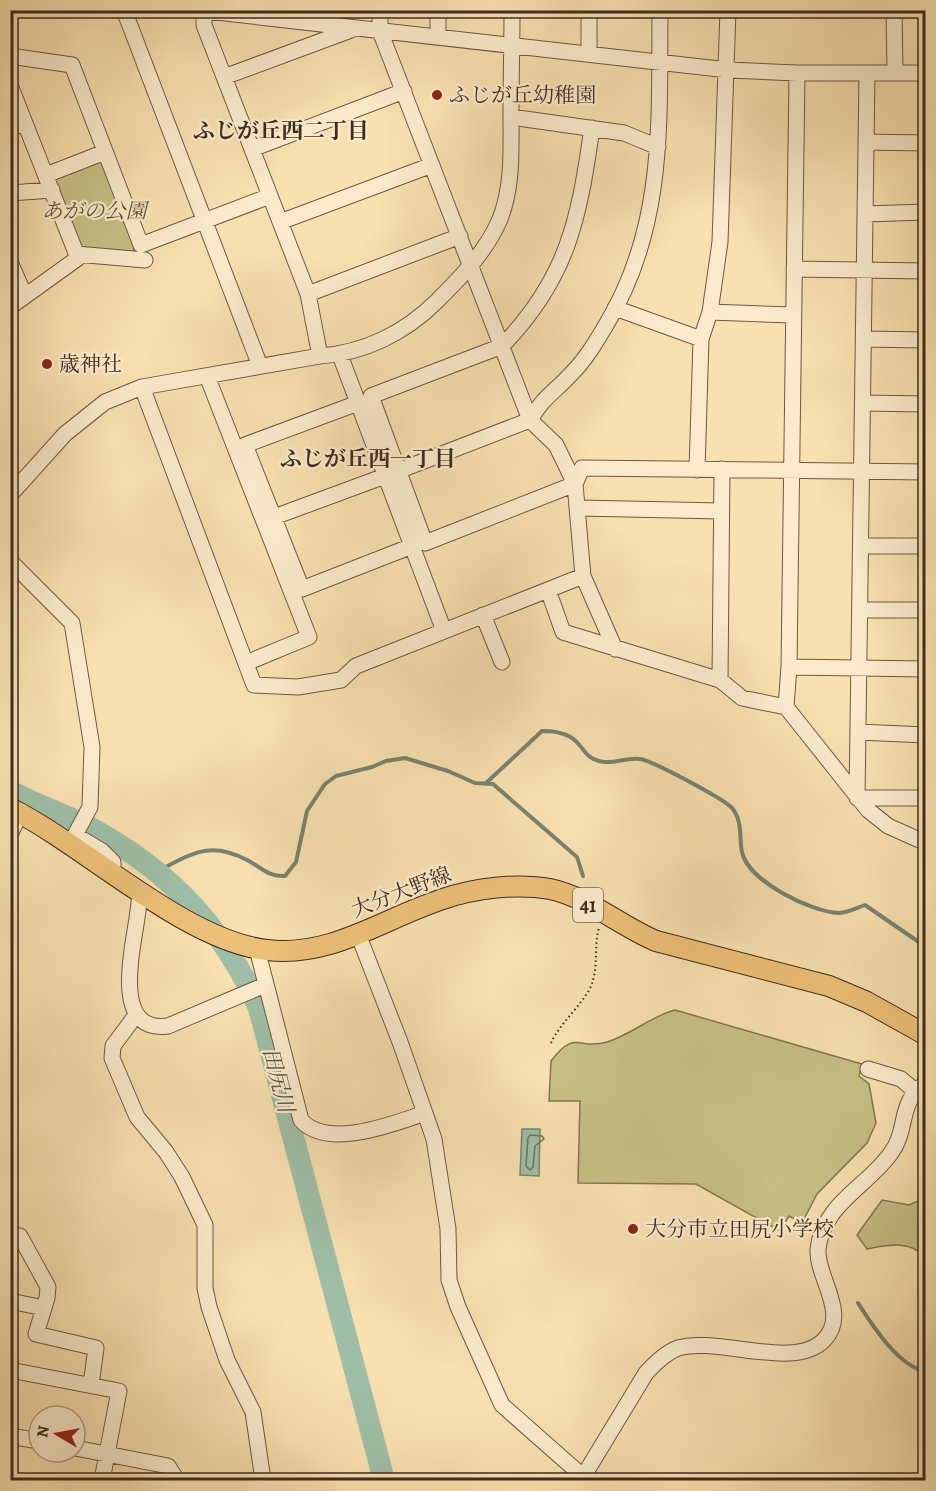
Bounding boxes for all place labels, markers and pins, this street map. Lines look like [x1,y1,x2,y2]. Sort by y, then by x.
place label: ふじが丘幼稚園 [449,81,596,109]
marker: ふじが丘幼稚園 [430,88,444,102]
place label: 歳神社 [59,350,122,378]
marker: 歳神社 [40,357,54,371]
place label: 大分市立田尻小学校 [645,1215,834,1243]
marker: 大分市立田尻小学校 [626,1222,640,1236]

